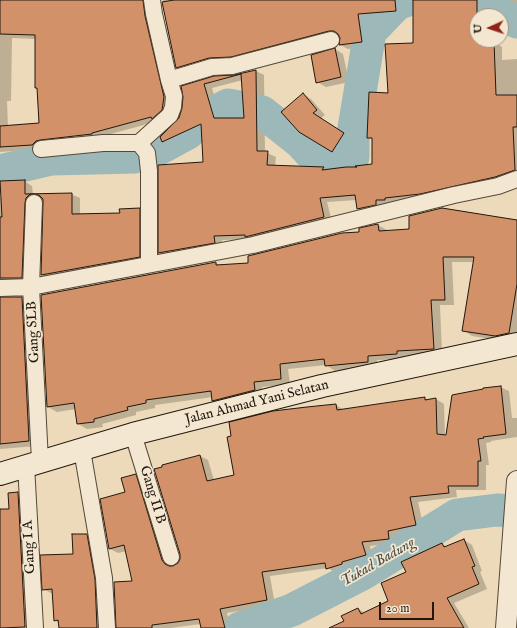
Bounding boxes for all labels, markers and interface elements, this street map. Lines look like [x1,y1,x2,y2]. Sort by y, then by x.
north arrow [469,8,509,48]
text: U [471,24,485,34]
street label: Gang SLB [24,301,44,363]
street label: Jalan Ahmad Yani Selatan [183,377,331,429]
street label: Gang II B [135,464,169,526]
street label: Gang I A [20,520,40,574]
water label: Tukad Badung [338,535,418,591]
scale bar [381,594,436,620]
text: 20 m [386,601,409,616]

